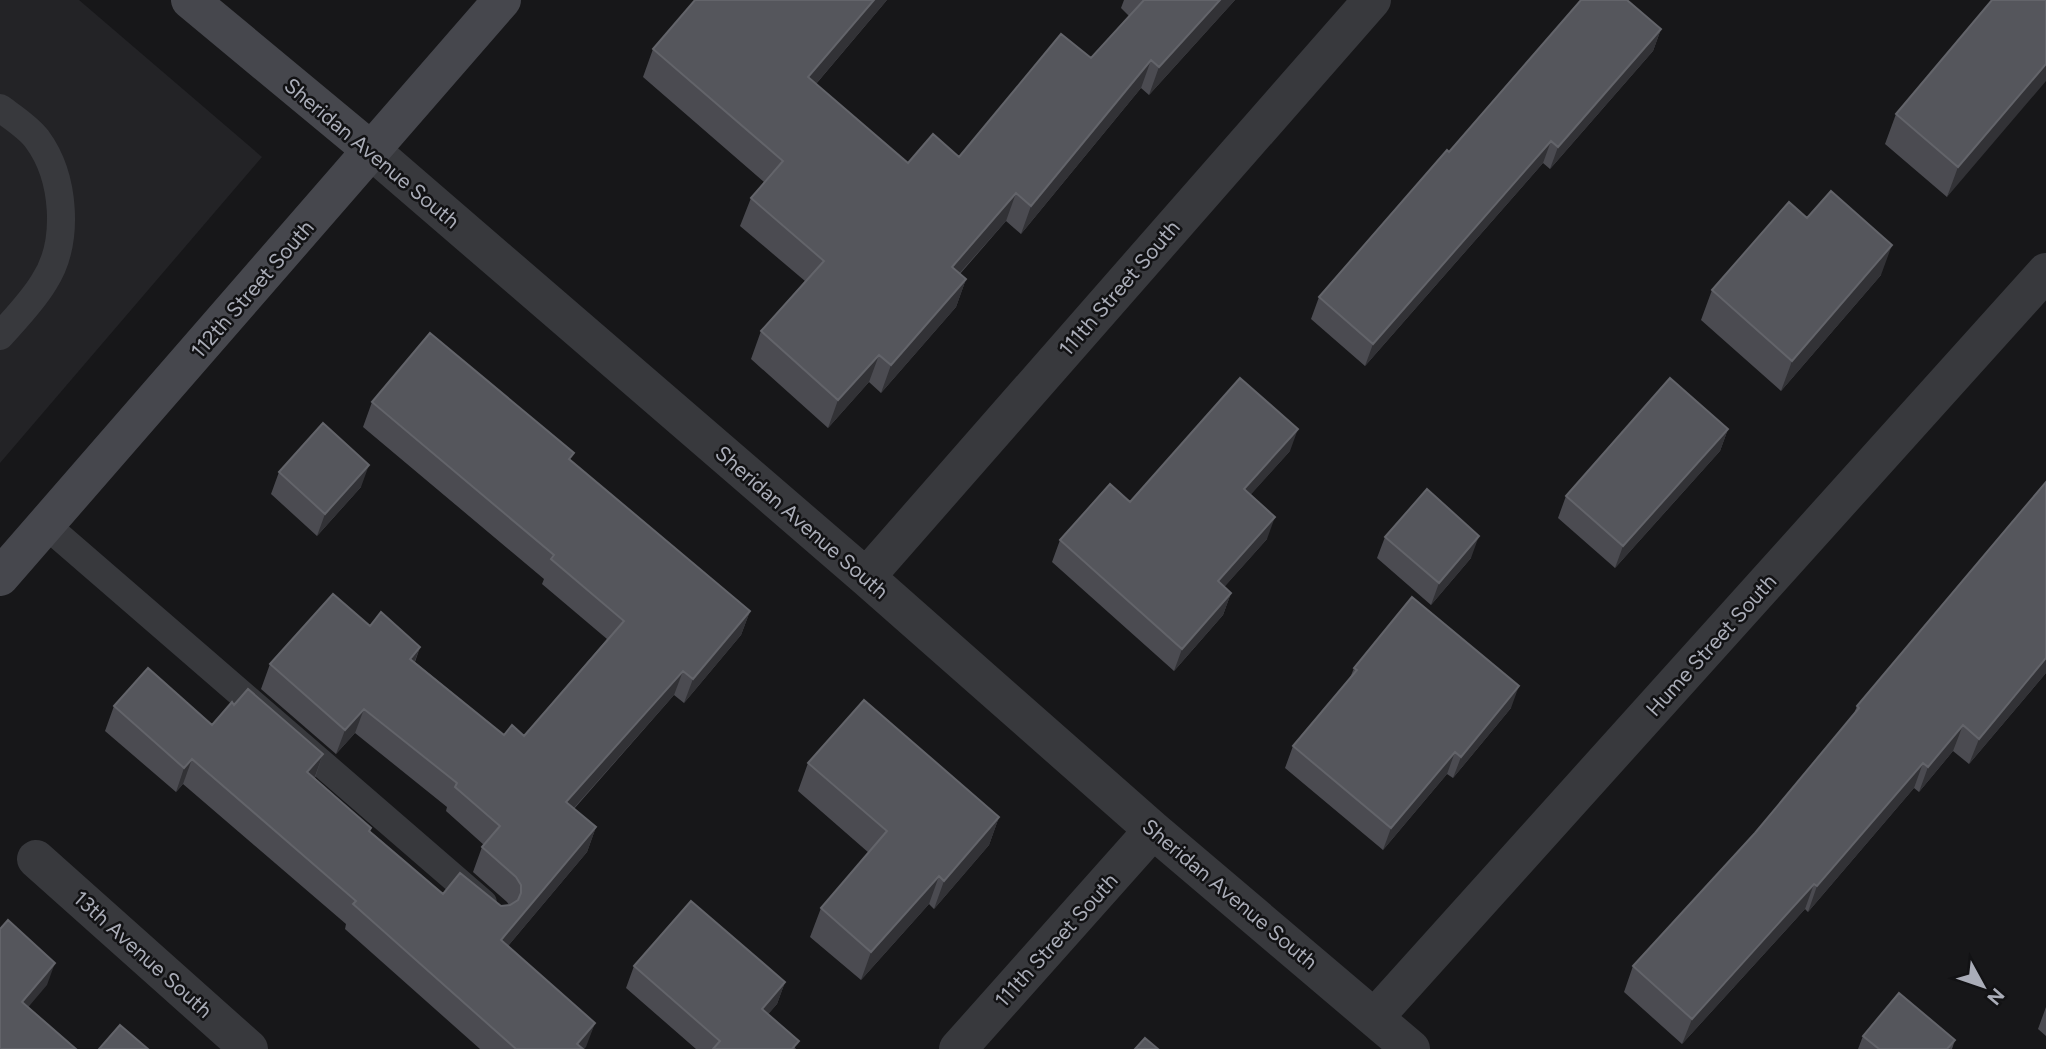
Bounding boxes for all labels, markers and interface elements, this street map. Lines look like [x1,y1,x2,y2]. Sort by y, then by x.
street label: Sheridan Avenue South [279,73,465,233]
street label: 112th Street South [185,215,319,363]
street label: 111th Street South [1053,215,1185,361]
street label: Sheridan Avenue South [711,440,893,604]
street label: Hume Street South [1641,569,1781,721]
street label: Sheridan Avenue South [1137,814,1323,974]
street label: 111th Street South [989,868,1123,1012]
street label: 13th Avenue South [69,885,217,1023]
north arrow [1948,951,2018,1021]
text: N [1982,984,2009,1010]

